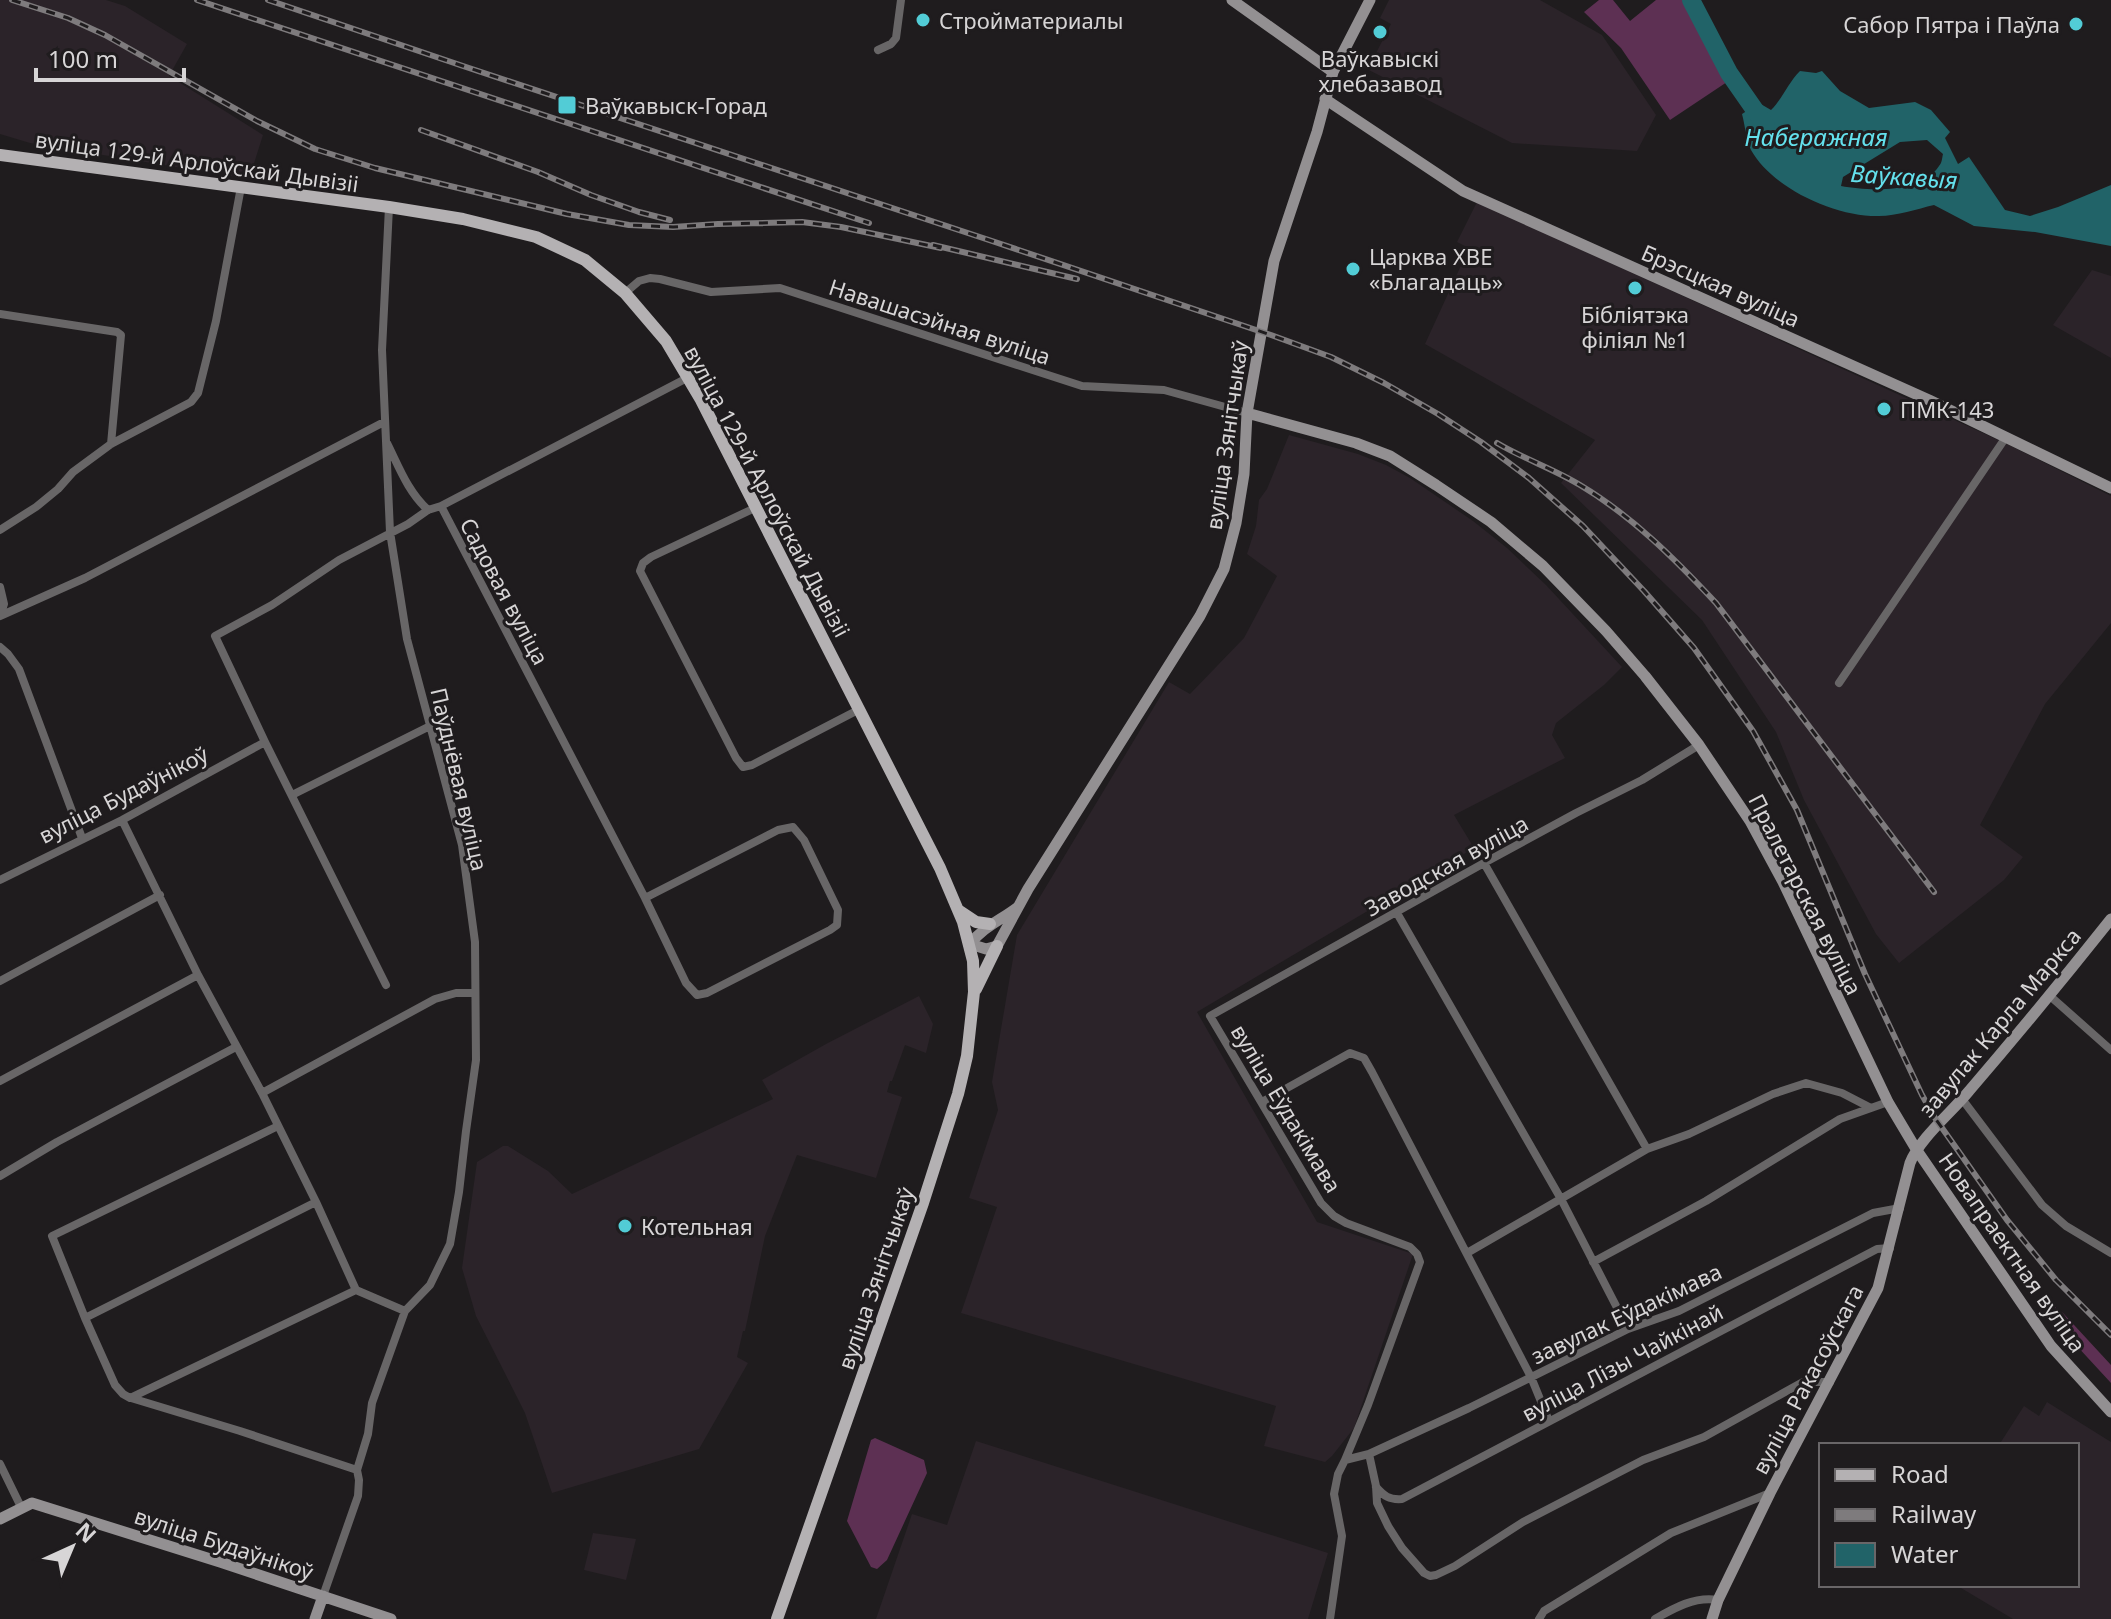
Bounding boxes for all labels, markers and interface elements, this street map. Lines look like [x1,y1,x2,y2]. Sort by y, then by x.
place label: Стройматериалы [939,5,1123,35]
place label: Сабор Пятра і Паўла [1843,9,2060,39]
marker: Стройматериалы [914,11,932,29]
marker: Сабор Пятра і Паўла [2067,15,2085,33]
marker: Ваўкавыскі хлебазавод [1371,23,1389,41]
scale bar [36,32,184,82]
text: 100 m [48,42,118,75]
place label: Ваўкавыскі хлебазавод [1318,43,1442,98]
place label: Ваўкавыск-Горад [585,90,767,120]
marker: Ваўкавыск-Горад [556,94,578,116]
water label: Наберажная [1745,120,1887,153]
street label: вуліца 129-й Арлоўскай Дывізіі [33,123,361,199]
water label: Ваўкавыя [1850,156,1958,196]
street label: Брэсцкая вуліца [1637,237,1805,333]
place label: Царква ХВЕ «Благадаць» [1369,241,1503,296]
marker: Царква ХВЕ «Благадаць» [1344,260,1362,278]
street label: Навашасэйная вуліца [825,271,1055,371]
marker: Бібліятэка філіял №1 [1626,279,1644,297]
place label: Бібліятэка філіял №1 [1581,299,1689,354]
street label: вуліца Зянітчыкаў [1198,338,1254,532]
street label: вуліца 129-й Арлоўскай Дывізіі [678,340,858,642]
place label: ПМК-143 [1900,394,1994,424]
marker: ПМК-143 [1875,400,1893,418]
street label: Садовая вуліца [454,512,556,670]
street label: Паўднёвая вуліца [424,685,496,873]
street label: вуліца Будаўнікоў [33,738,214,850]
street label: Пралетарская вуліца [1742,788,1870,1000]
street label: Заводская вуліца [1359,808,1533,922]
street label: завулак Карла Маркса [1911,921,2087,1123]
street label: вуліца Еўдакімава [1225,1018,1349,1198]
street label: Новапраектная вуліца [1933,1146,2093,1358]
street label: вуліца Зянітчыкаў [830,1182,921,1373]
place label: Котельная [641,1211,753,1241]
marker: Котельная [616,1217,634,1235]
street label: завулак Еўдакімава [1526,1256,1726,1370]
street label: вуліца Ракасоўскага [1744,1279,1870,1479]
street label: вуліца Лізы Чайкінай [1516,1296,1728,1428]
legend [1819,1443,2079,1587]
text: Road [1891,1457,1949,1490]
text: Railway [1891,1497,1977,1530]
street label: вуліца Будаўнікоў [131,1500,318,1586]
north arrow [32,1507,112,1587]
text: N [70,1515,103,1549]
text: Water [1891,1537,1959,1570]

